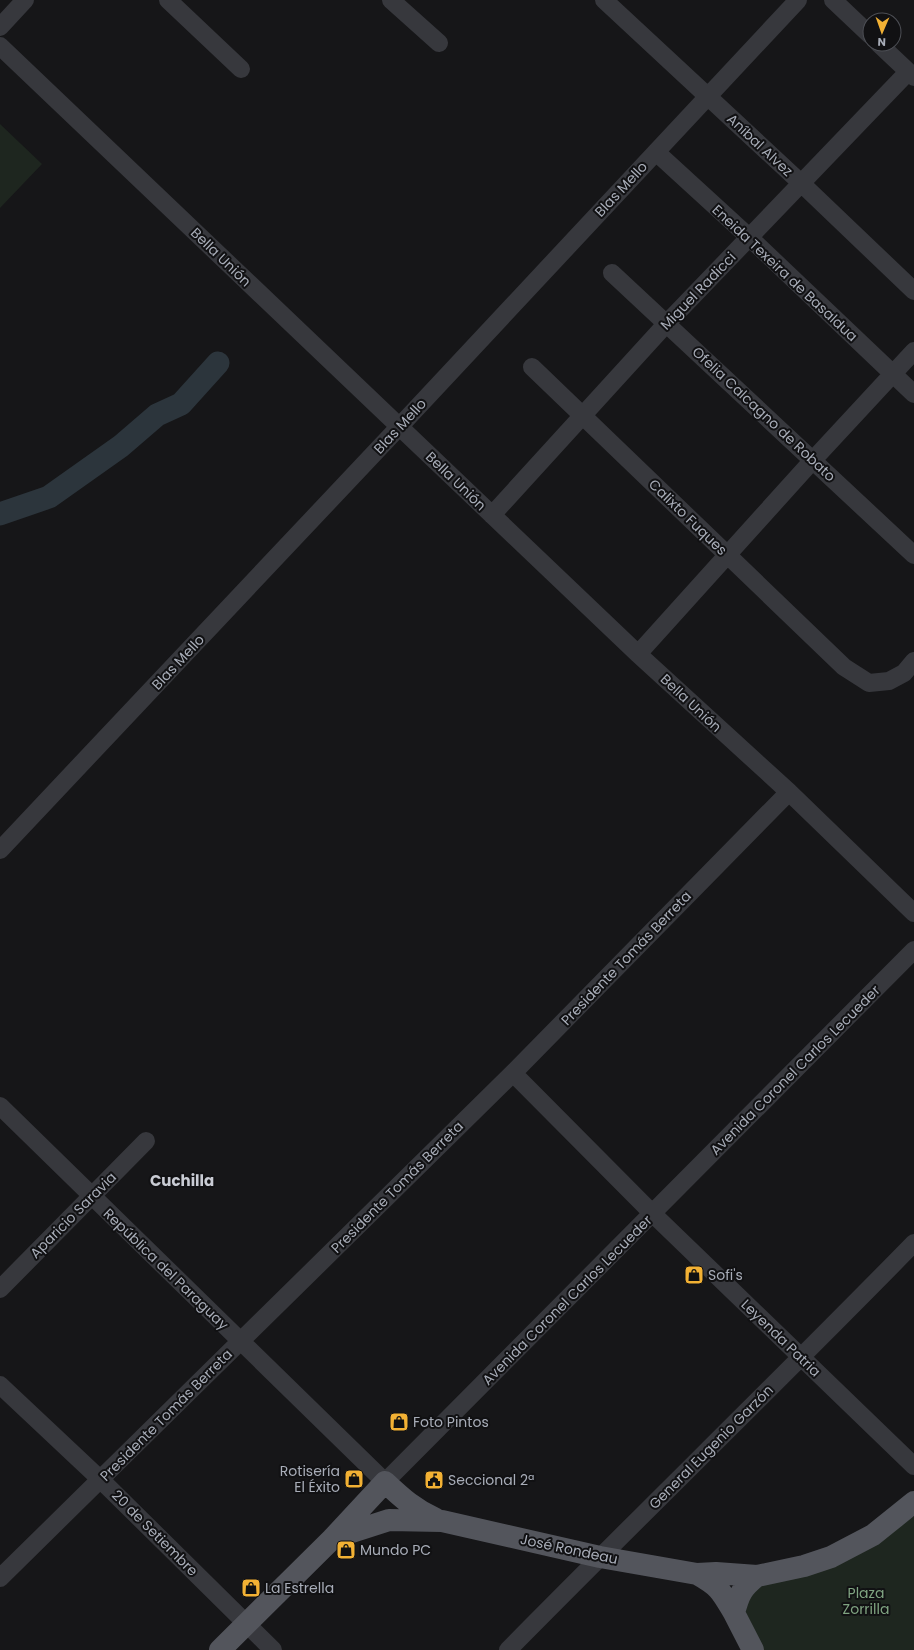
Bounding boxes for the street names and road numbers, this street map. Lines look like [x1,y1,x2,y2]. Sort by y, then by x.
street label: Aníbal Alvez [723,109,797,181]
street label: Blas Mello [590,157,652,221]
street label: Eneida Texeira de Basaldua [708,200,862,346]
street label: Bella Unión [186,223,256,291]
street label: Miguel Radicci [656,248,740,334]
street label: Ofelia Calcagno de Robato [688,342,840,486]
street label: Blas Mello [369,394,431,458]
street label: Bella Unión [421,447,491,515]
street label: Calixto Fuques [644,474,732,560]
street label: Blas Mello [147,630,209,694]
street label: Bella Unión [656,669,726,737]
street label: Presidente Tomás Berreta [556,886,696,1030]
street label: Avenida Coronel Carlos Lecueder [706,981,884,1159]
street label: Presidente Tomás Berreta [326,1116,468,1258]
street label: Aparicio Saravia [25,1167,121,1263]
street label: República del Paraguay [99,1204,233,1334]
street label: Avenida Coronel Carlos Lecueder [478,1211,656,1389]
street label: Leyenda Patria [737,1295,825,1381]
street label: Presidente Tomás Berreta [95,1344,237,1486]
street label: General Eugenio Garzón [644,1380,778,1514]
street label: 20 de Setiembre [107,1485,203,1581]
street label: José Rondeau [518,1529,620,1569]

